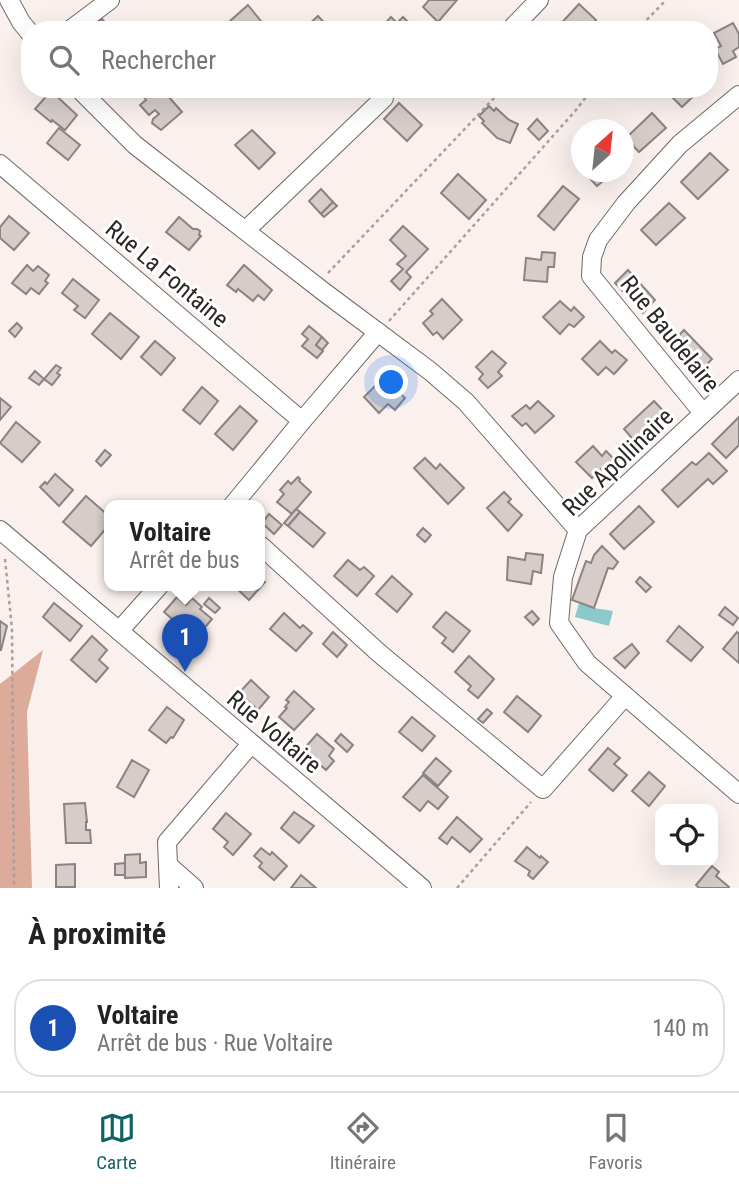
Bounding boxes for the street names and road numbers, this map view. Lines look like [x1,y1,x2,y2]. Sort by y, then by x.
street label: Rue La Fontaine [100,215,234,333]
street label: Rue Baudelaire [615,270,725,398]
street label: Rue Apollinaire [557,402,679,522]
street label: Rue Voltaire [221,685,327,779]

